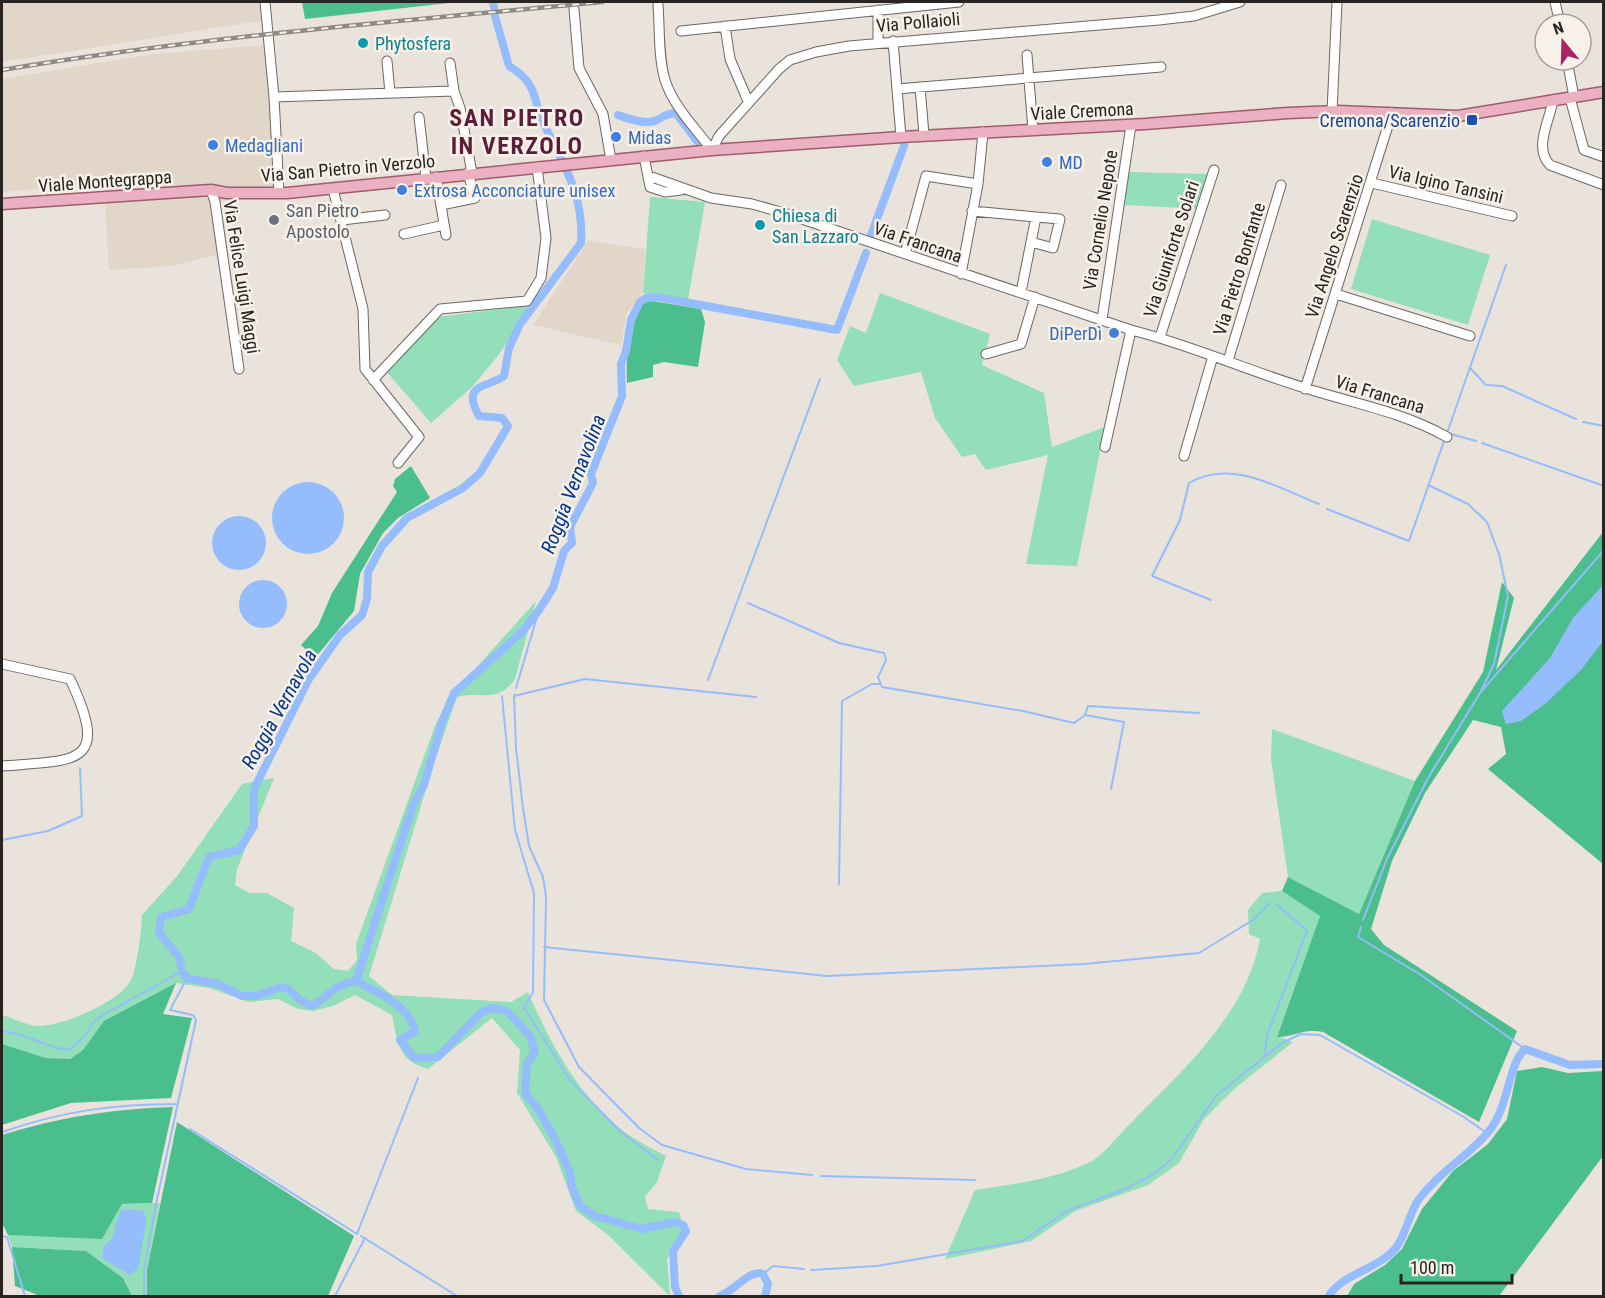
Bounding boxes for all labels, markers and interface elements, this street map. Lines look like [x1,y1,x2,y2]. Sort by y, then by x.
street label: Via Pollaioli [875,8,961,36]
north arrow [1533,12,1593,72]
text: N [1551,18,1566,39]
place label: Phytosfera [375,33,451,54]
marker: Phytosfera [356,36,370,50]
street label: Viale Cremona [1030,98,1134,124]
district label: SAN PIETRO IN VERZOLO [449,104,585,160]
place label: Cremona/Scarenzio [1320,110,1460,131]
marker: Cremona/Scarenzio [1465,113,1479,127]
place label: Midas [628,127,672,148]
marker: Midas [609,130,623,144]
place label: Medagliani [225,135,303,156]
marker: Medagliani [206,138,220,152]
street label: Via Cornelio Nepote [1079,148,1121,292]
street label: Via San Pietro in Verzolo [260,150,436,186]
place label: MD [1059,152,1083,173]
marker: MD [1040,155,1054,169]
street label: Via Igino Tansini [1387,161,1505,207]
street label: Viale Montegrappa [38,166,172,196]
street label: Via Angelo Scarenzio [1301,171,1367,321]
street label: Via Giuniforte Solari [1139,178,1203,320]
place label: Extrosa Acconciature unisex [414,180,615,201]
marker: Extrosa Acconciature unisex [395,183,409,197]
street label: Via Felice Luigi Maggi [219,199,265,355]
place label: San Pietro Apostolo [286,200,359,242]
street label: Via Pietro Bonfante [1209,200,1269,338]
place label: Chiesa di San Lazzaro [772,205,859,247]
marker: San Pietro Apostolo [267,213,281,227]
street label: Via Francana [871,217,965,267]
marker: Chiesa di San Lazzaro [753,218,767,232]
place label: DiPerDì [1049,323,1102,344]
marker: DiPerDì [1107,326,1121,340]
street label: Via Francana [1333,370,1427,418]
water label: Roggia Vernavolina [535,411,611,557]
water label: Roggia Vernavola [236,645,322,773]
scale bar [1401,1247,1512,1285]
text: 100 m [1410,1257,1454,1278]

